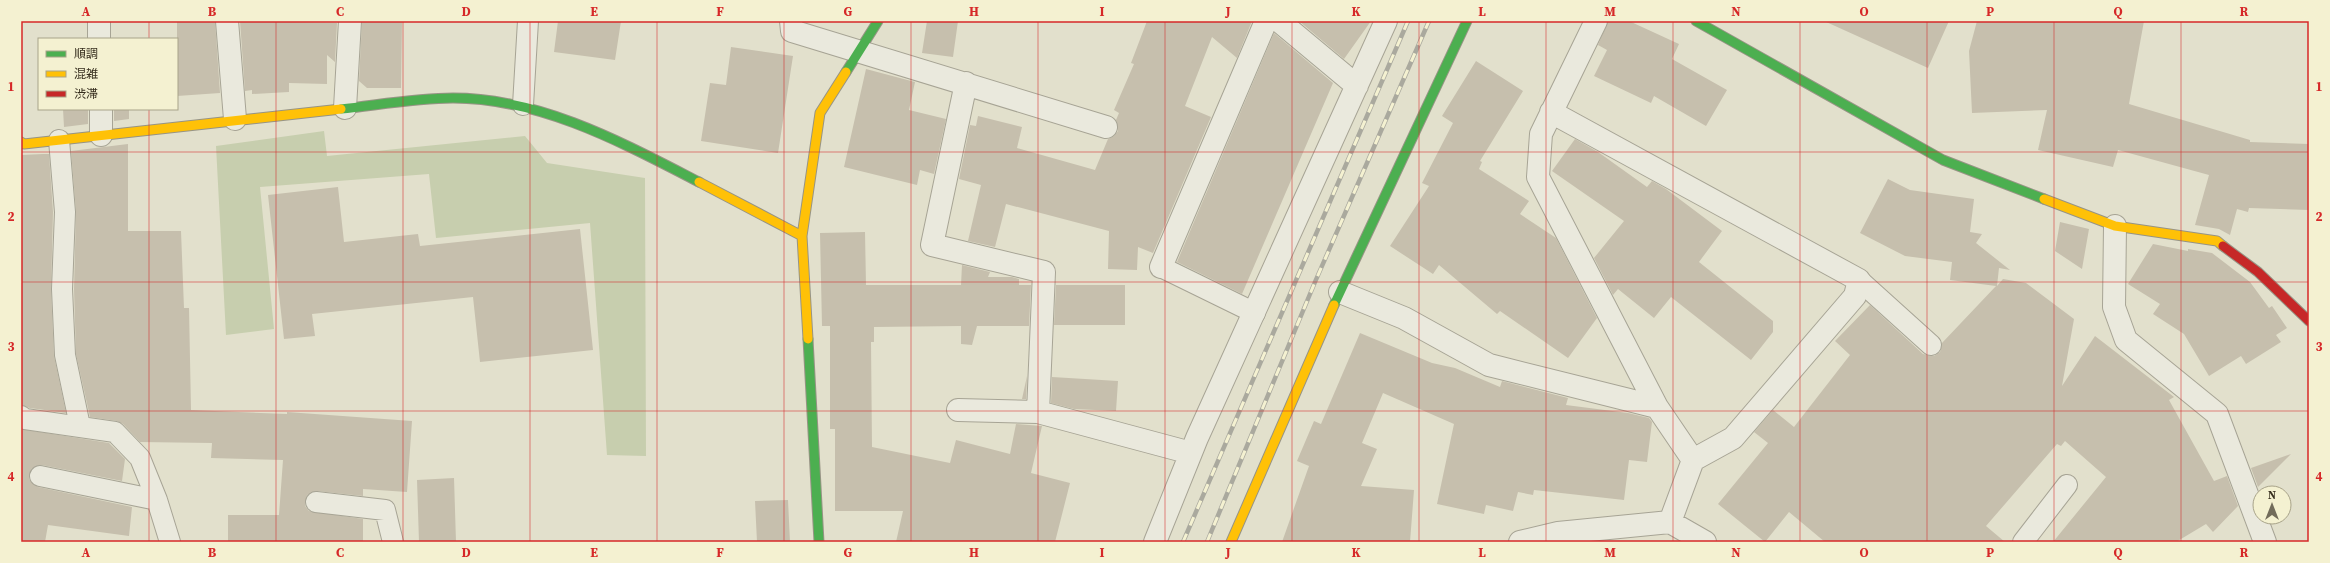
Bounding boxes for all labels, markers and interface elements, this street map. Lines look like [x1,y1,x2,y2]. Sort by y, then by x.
text: A [82,3,91,20]
text: B [208,3,217,20]
text: C [336,3,344,20]
text: D [461,3,471,20]
text: E [590,3,598,20]
text: F [716,3,724,20]
text: G [844,3,853,20]
text: H [969,3,979,20]
text: I [1099,3,1105,20]
text: J [1224,3,1231,20]
text: K [1351,3,1361,20]
text: L [1478,3,1486,20]
text: M [1604,3,1616,20]
text: N [1731,3,1741,20]
text: O [1859,3,1869,20]
text: P [1986,3,1994,20]
text: Q [2113,3,2123,20]
text: R [2240,3,2249,20]
legend [38,38,178,110]
text: 順調 [74,46,98,62]
text: 混雑 [74,66,98,82]
text: 1 [7,78,15,95]
text: 1 [2315,78,2323,95]
text: 渋滞 [74,86,98,102]
text: 2 [7,208,15,225]
text: 2 [2315,208,2323,225]
text: 3 [7,338,15,355]
text: 3 [2315,338,2323,355]
text: 4 [7,468,15,485]
text: 4 [2315,468,2323,485]
north arrow [2252,485,2292,525]
text: N [2268,488,2276,503]
text: A [82,544,91,561]
text: B [208,544,217,561]
text: C [336,544,344,561]
text: D [461,544,471,561]
text: E [590,544,598,561]
text: F [716,544,724,561]
text: G [844,544,853,561]
text: H [969,544,979,561]
text: I [1099,544,1105,561]
text: J [1224,544,1231,561]
text: K [1351,544,1361,561]
text: L [1478,544,1486,561]
text: M [1604,544,1616,561]
text: N [1731,544,1741,561]
text: O [1859,544,1869,561]
text: P [1986,544,1994,561]
text: Q [2113,544,2123,561]
text: R [2240,544,2249,561]

